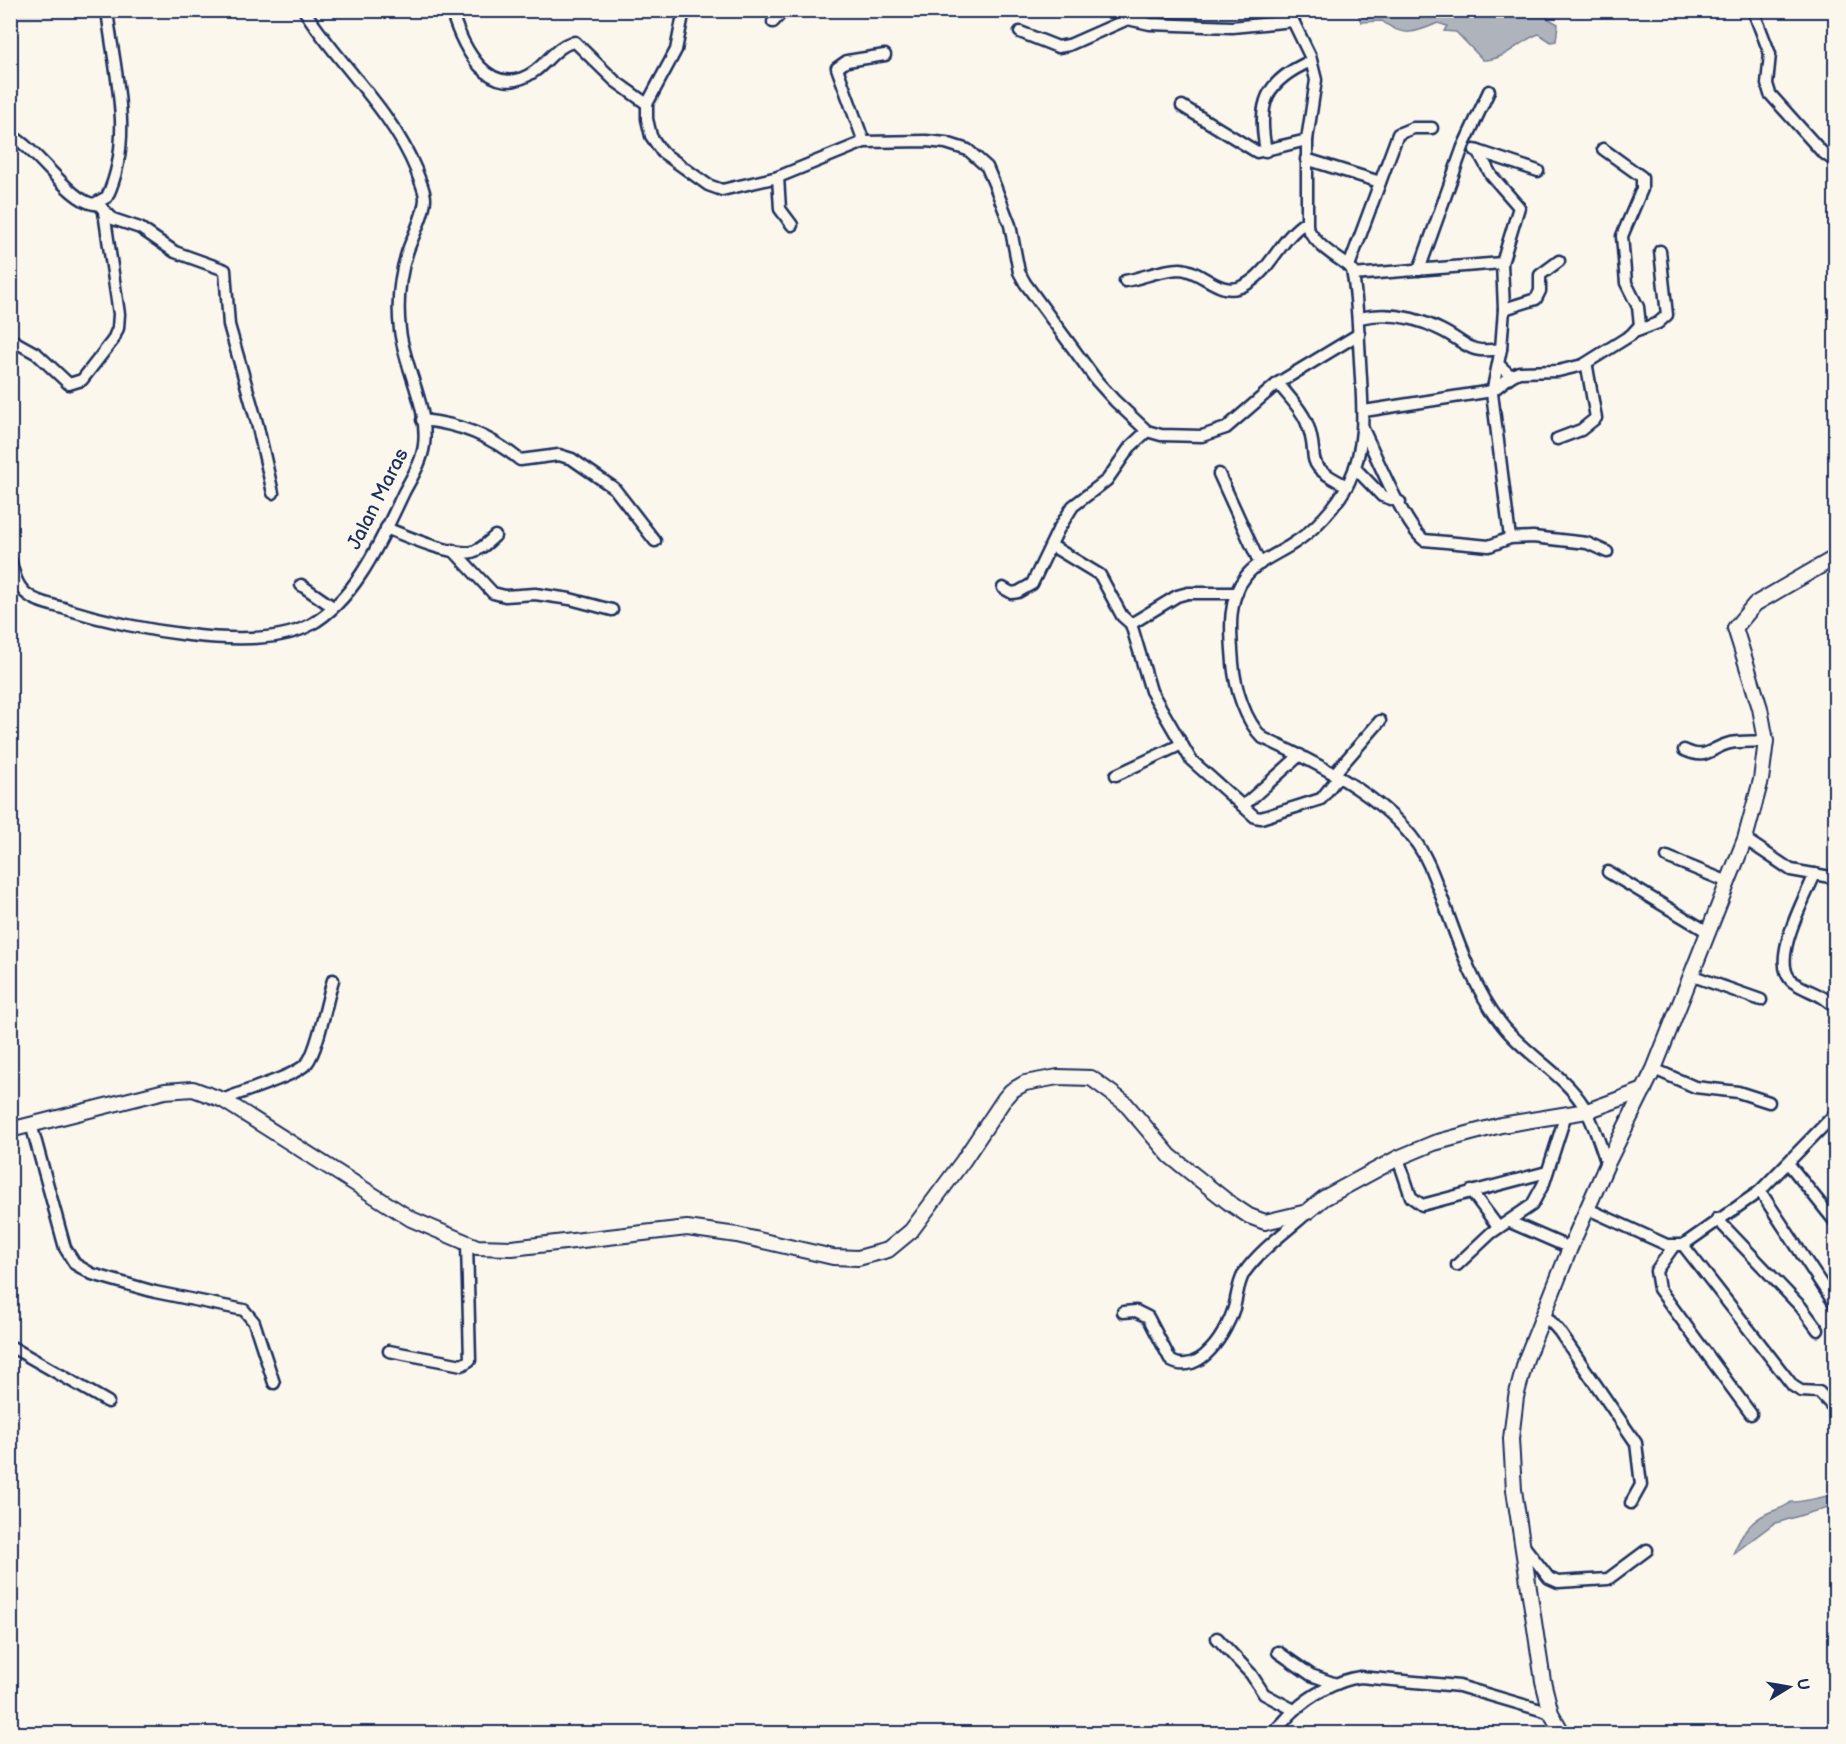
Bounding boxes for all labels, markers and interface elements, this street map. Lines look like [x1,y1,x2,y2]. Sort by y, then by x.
street label: Jalan Maras [342,444,414,554]
north arrow [1759,1657,1819,1717]
text: U [1792,1677,1813,1692]

